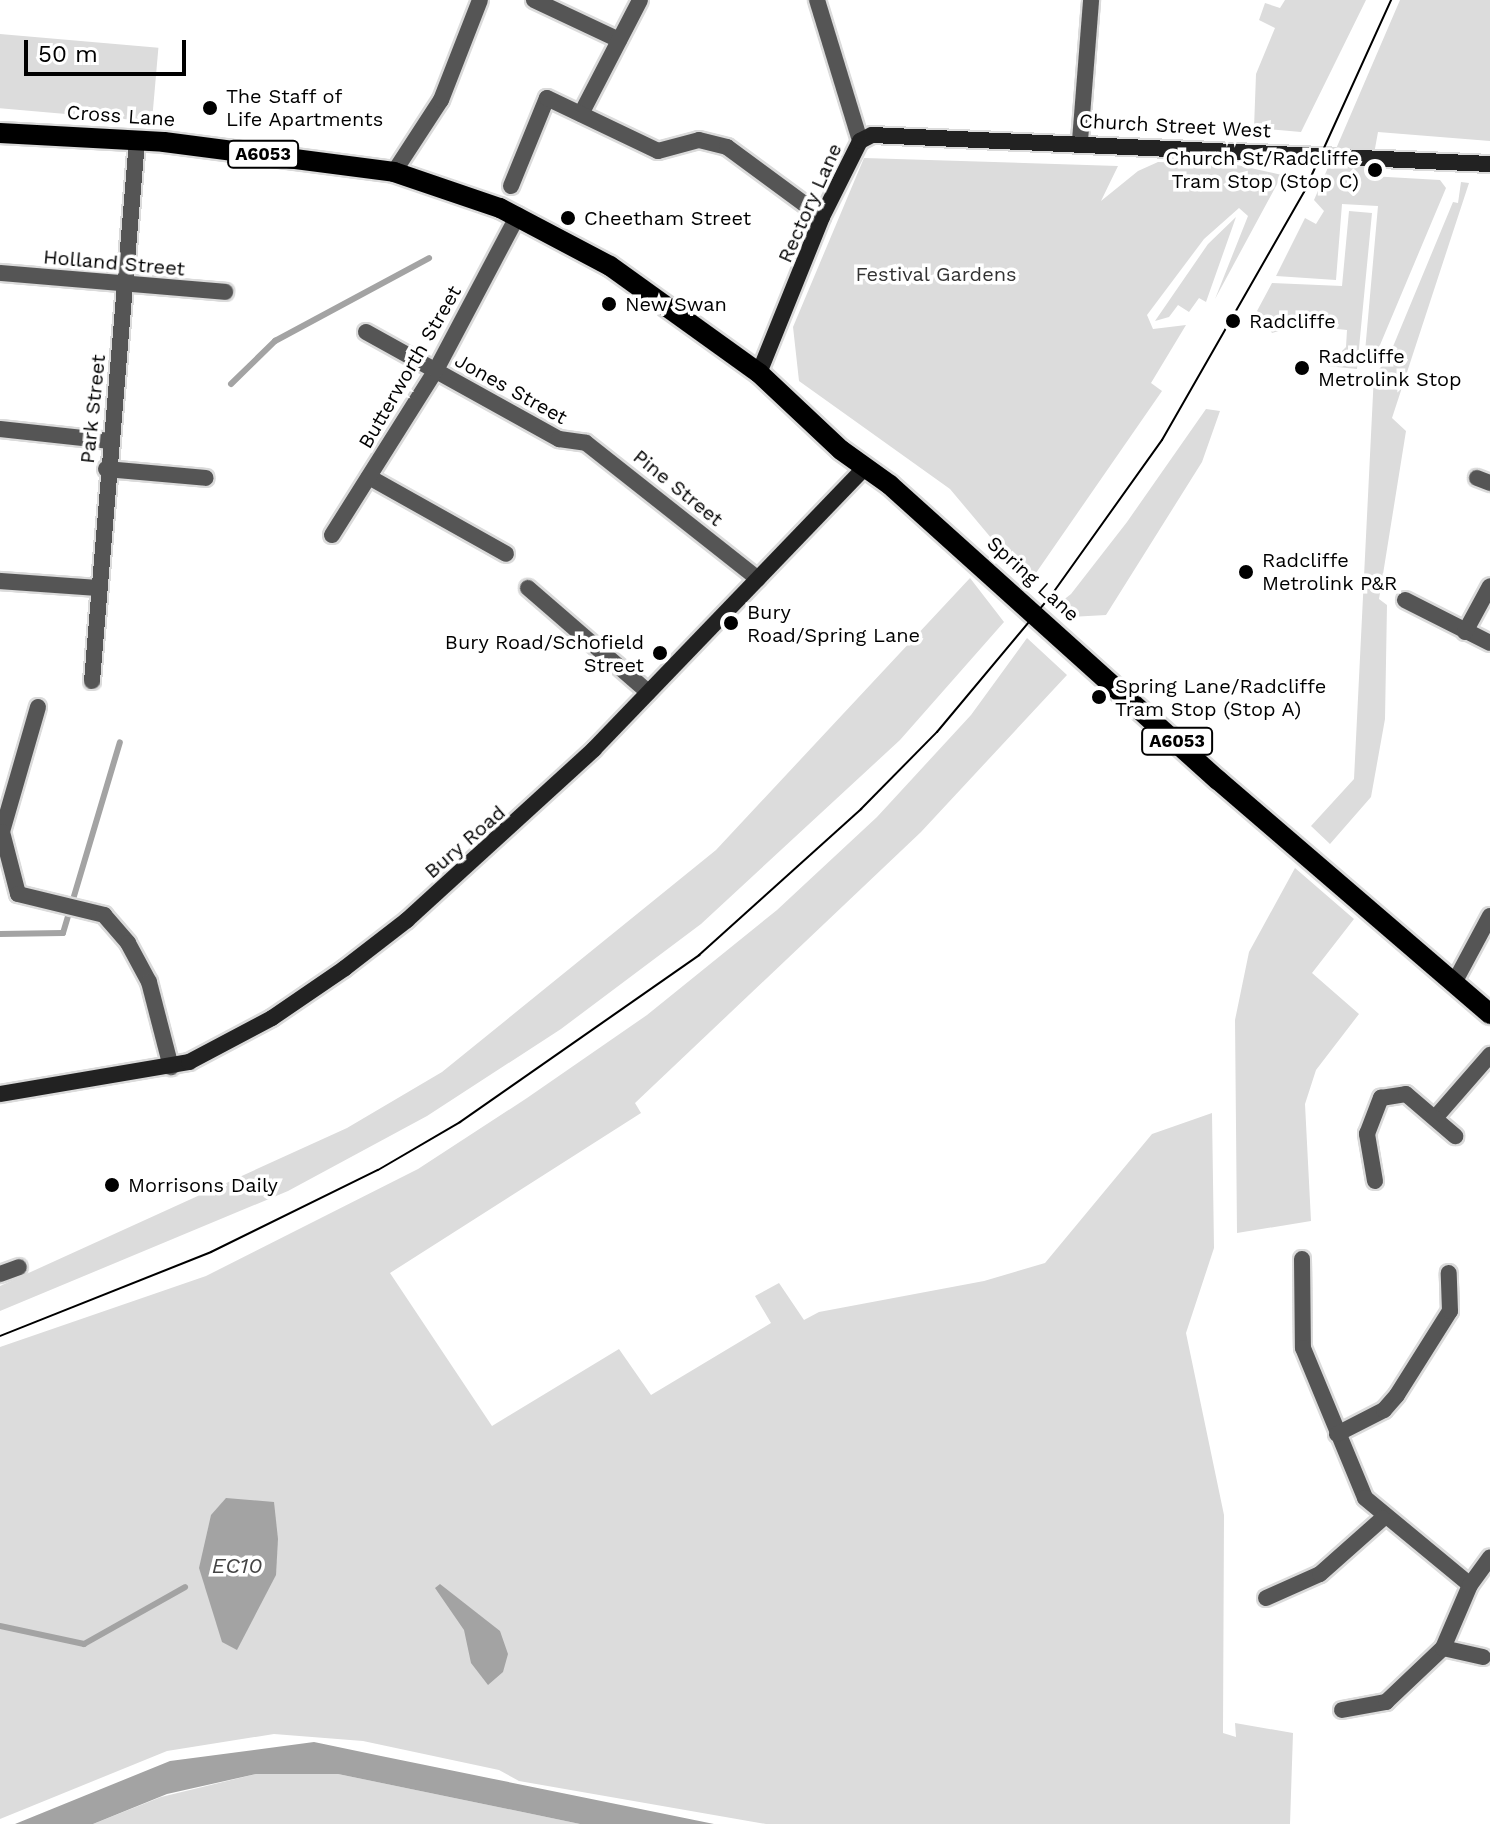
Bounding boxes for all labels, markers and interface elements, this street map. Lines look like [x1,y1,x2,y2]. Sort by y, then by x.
scale bar [28,24,190,74]
text: 50 m [38,40,98,68]
place label: The Staff of Life Apartments [226,84,384,131]
marker: The Staff of Life Apartments [201,99,219,117]
street label: Cross Lane [66,100,176,132]
street label: Church Street West [1078,109,1272,143]
street label: Rectory Lane [773,139,847,267]
road number: A6053 [227,140,299,168]
place label: Church St/Radcliffe Tram Stop (Stop C) [1166,146,1359,193]
marker: Church St/Radcliffe Tram Stop (Stop C) [1366,161,1384,179]
place label: Cheetham Street [584,206,751,230]
marker: Cheetham Street [559,209,577,227]
street label: Holland Street [42,245,186,281]
park label: Festival Gardens [855,262,1017,286]
street label: Butterworth Street [354,281,466,453]
place label: New Swan [625,292,727,316]
marker: New Swan [600,295,618,313]
place label: Radcliffe [1249,309,1336,333]
marker: Radcliffe [1224,312,1242,330]
place label: Radcliffe Metrolink Stop [1318,344,1462,391]
street label: Jones Street [451,348,571,430]
street label: Park Street [75,353,111,465]
marker: Radcliffe Metrolink Stop [1293,359,1311,377]
street label: Pine Street [628,445,728,531]
street label: Spring Lane [982,531,1084,627]
place label: Radcliffe Metrolink P&R [1262,548,1398,595]
marker: Radcliffe Metrolink P&R [1237,563,1255,581]
place label: Bury Road/Spring Lane [747,600,920,647]
marker: Bury Road/Spring Lane [722,614,740,632]
place label: Bury Road/Schofield Street [444,630,644,677]
marker: Bury Road/Schofield Street [651,644,669,662]
place label: Spring Lane/Radcliffe Tram Stop (Stop A) [1115,674,1326,721]
marker: Spring Lane/Radcliffe Tram Stop (Stop A) [1090,688,1108,706]
road number: A6053 [1141,727,1213,755]
street label: Bury Road [420,800,510,884]
place label: Morrisons Daily [128,1173,278,1197]
marker: Morrisons Daily [103,1176,121,1194]
water label: EC10 [212,1553,262,1579]

